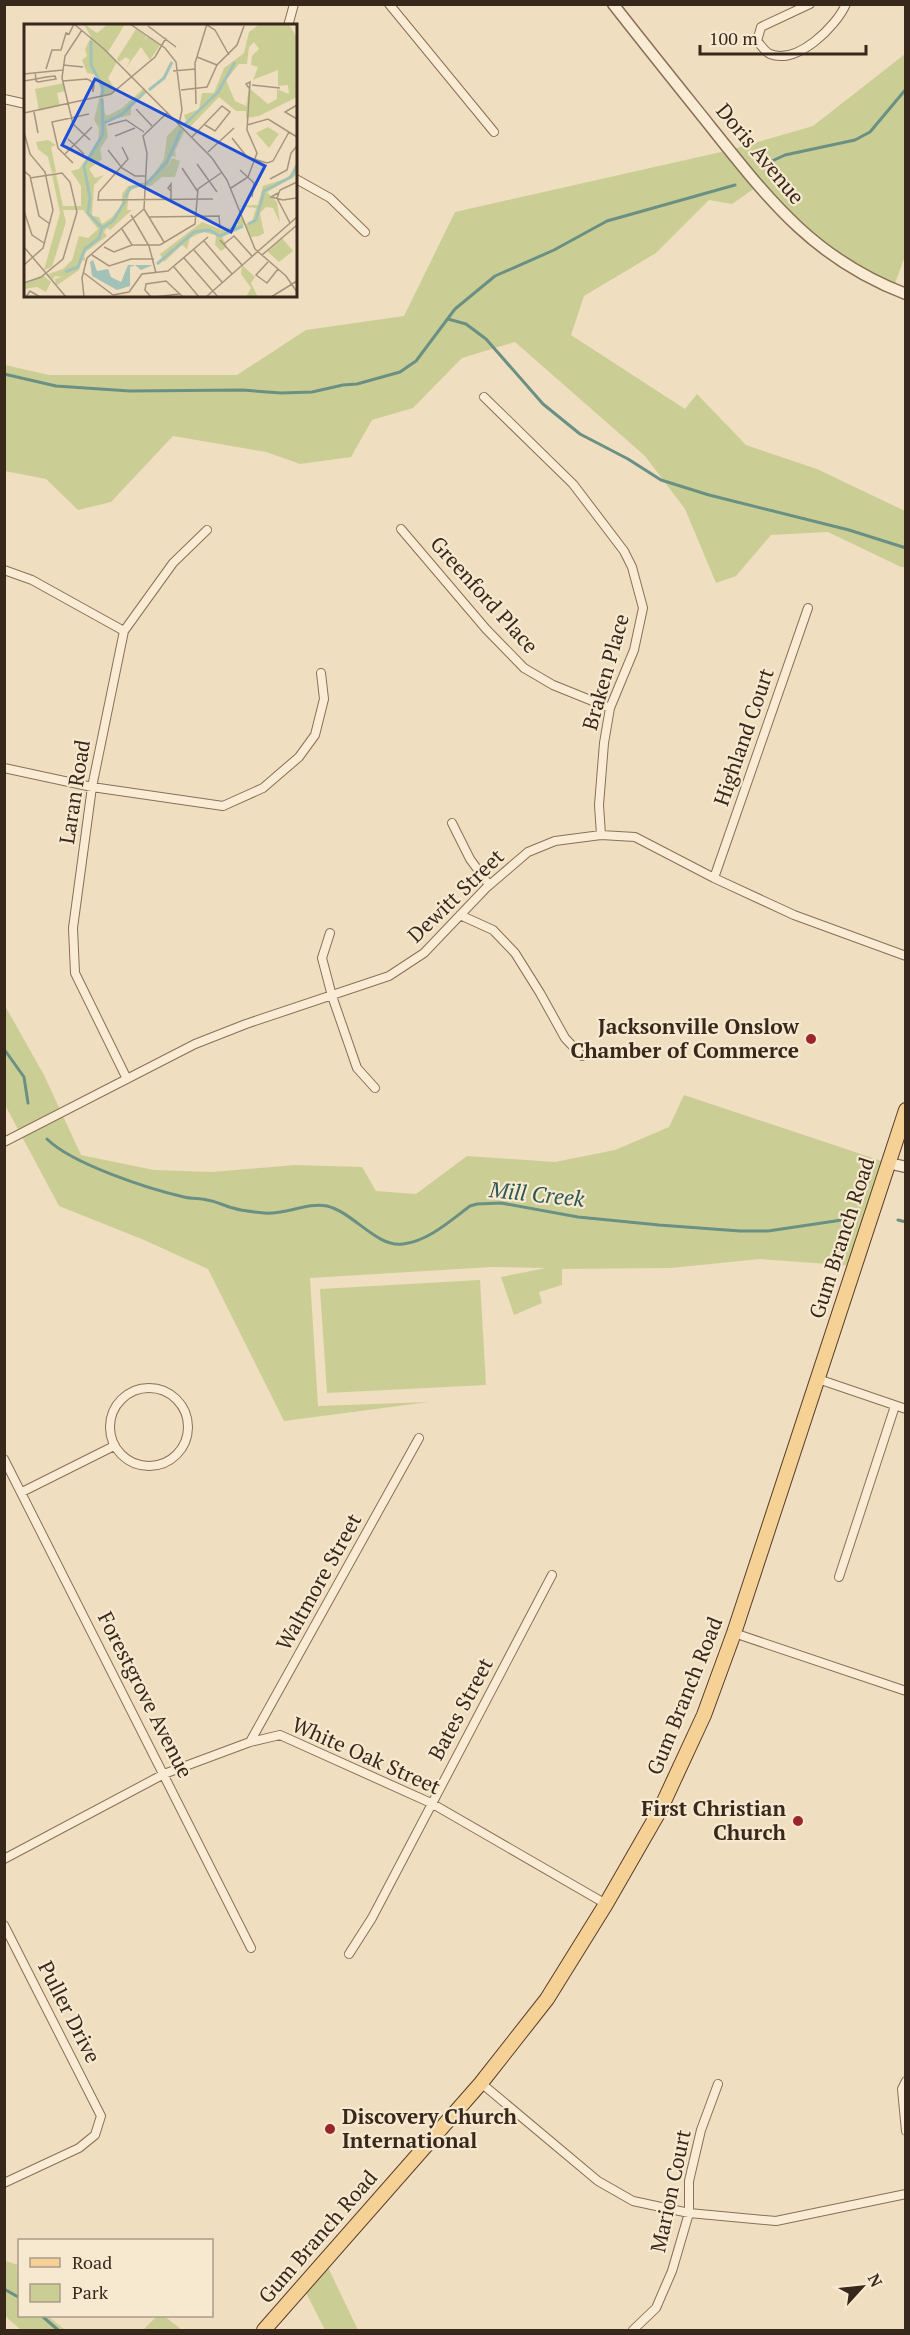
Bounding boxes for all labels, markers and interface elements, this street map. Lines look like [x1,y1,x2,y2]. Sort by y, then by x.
scale bar [700,18,866,56]
inset map [24,24,297,297]
text: 100 m [709,26,758,50]
street label: Doris Avenue [710,97,811,210]
street label: Greenford Place [425,530,545,659]
street label: Braken Place [575,610,635,733]
street label: Highland Court [706,664,780,809]
street label: Laran Road [52,737,96,846]
street label: Dewitt Street [401,842,510,948]
place label: Jacksonville Onslow Chamber of Commerce [570,1012,800,1064]
marker: Jacksonville Onslow Chamber of Commerce [804,1032,818,1046]
street label: Gum Branch Road [802,1153,880,1322]
water label: Mill Creek [487,1174,586,1213]
street label: Waltmore Street [269,1508,367,1655]
street label: Forestgrove Avenue [92,1607,200,1783]
street label: Gum Branch Road [640,1612,729,1779]
street label: Bates Street [421,1652,499,1765]
street label: White Oak Street [288,1710,445,1800]
place label: First Christian Church [641,1794,787,1846]
marker: First Christian Church [791,1814,805,1828]
street label: Puller Drive [32,1956,108,2067]
place label: Discovery Church International [342,2102,518,2154]
marker: Discovery Church International [323,2122,337,2136]
street label: Marion Court [643,2127,697,2255]
street label: Gum Branch Road [252,2164,383,2309]
legend [18,2239,213,2317]
text: Road [72,2250,112,2274]
north arrow [832,2257,892,2317]
text: N [863,2270,888,2291]
text: Park [72,2280,109,2304]

